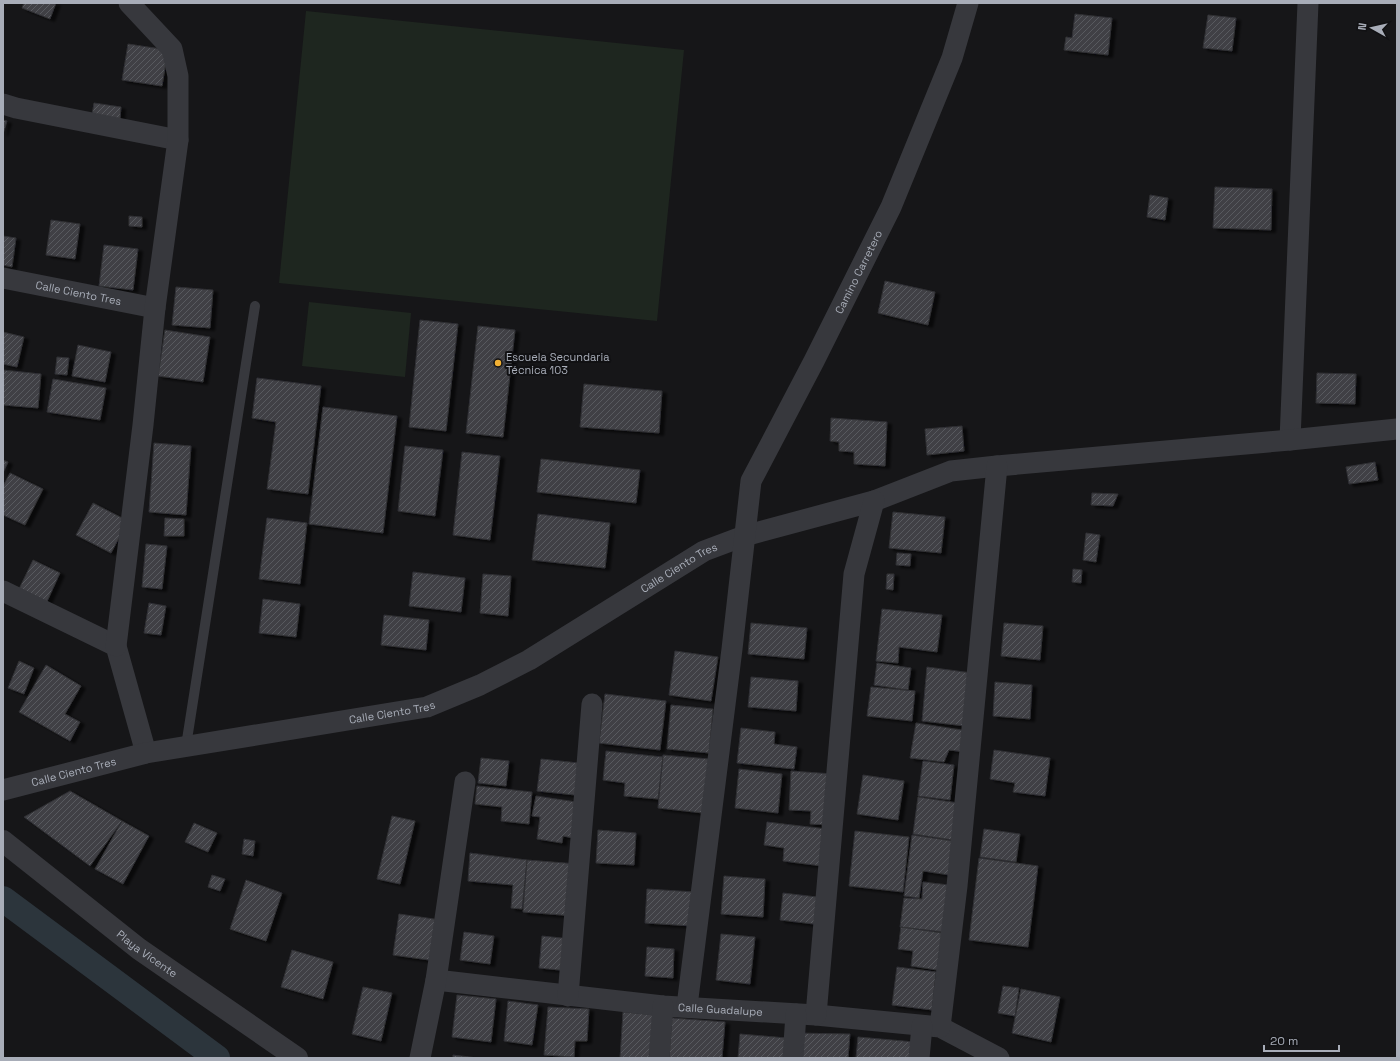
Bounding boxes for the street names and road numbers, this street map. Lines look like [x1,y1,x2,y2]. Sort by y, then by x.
street label: Camino Carretero [832,228,885,316]
street label: Calle Ciento Tres [34,278,123,308]
street label: Calle Ciento Tres [638,540,719,596]
street label: Calle Ciento Tres [348,697,437,727]
street label: Calle Ciento Tres [30,754,118,789]
street label: Playa Vicente [114,927,180,980]
street label: Calle Guadalupe [678,1000,763,1019]

